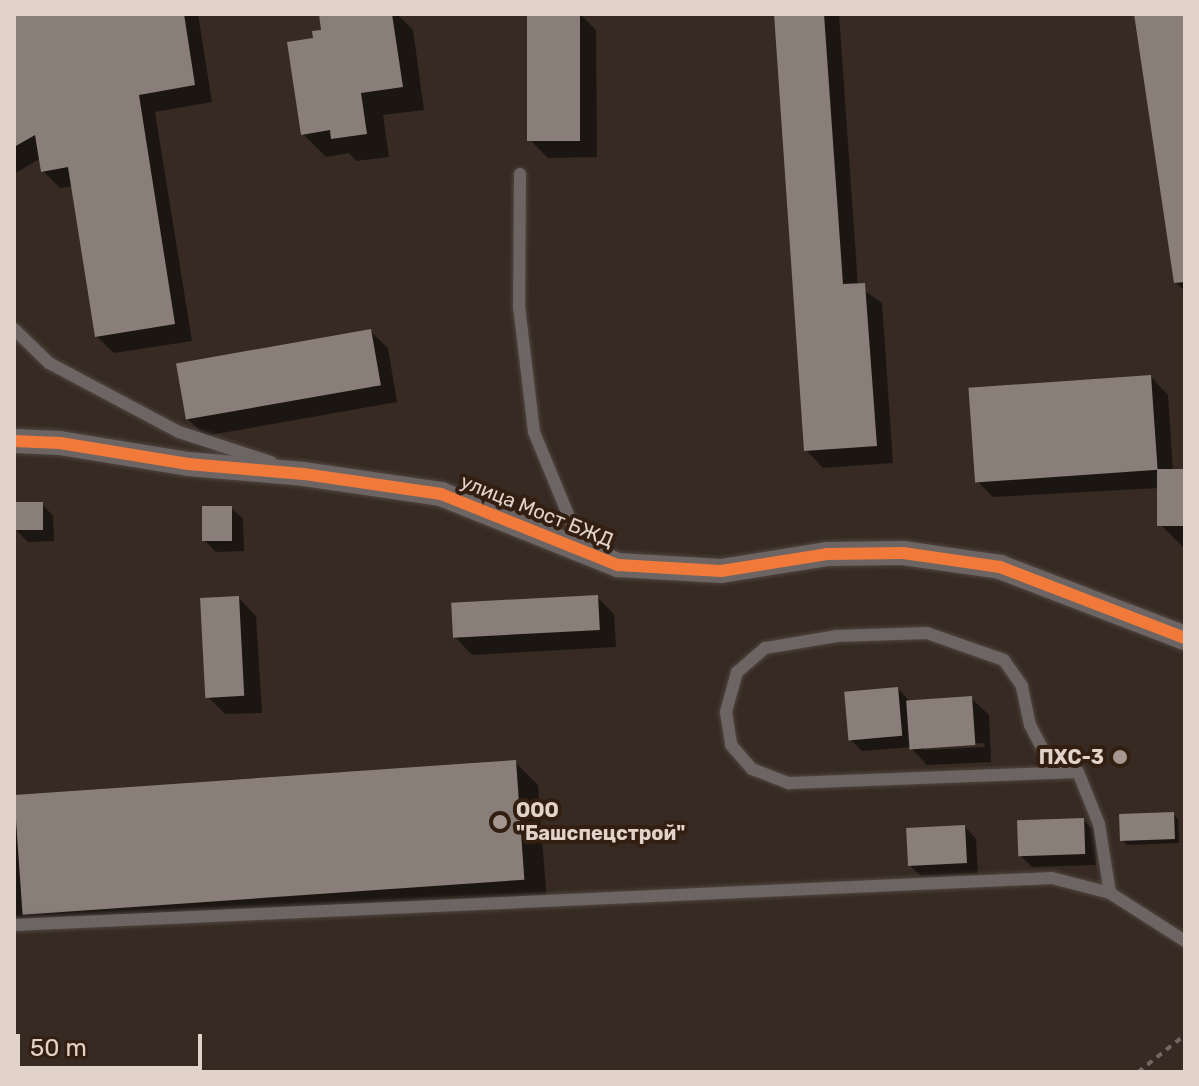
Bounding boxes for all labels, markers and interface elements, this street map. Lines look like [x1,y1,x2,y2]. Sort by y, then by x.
street label: улица Мост БЖД [457,469,617,553]
place label: ПХС-3 [1039,745,1104,769]
marker: ПХС-3 [1111,748,1129,766]
place label: ООО "Башспецстрой" [516,798,685,845]
marker: ООО "Башспецстрой" [491,813,509,831]
scale bar [20,1018,206,1068]
text: 50 m [30,1034,87,1062]

